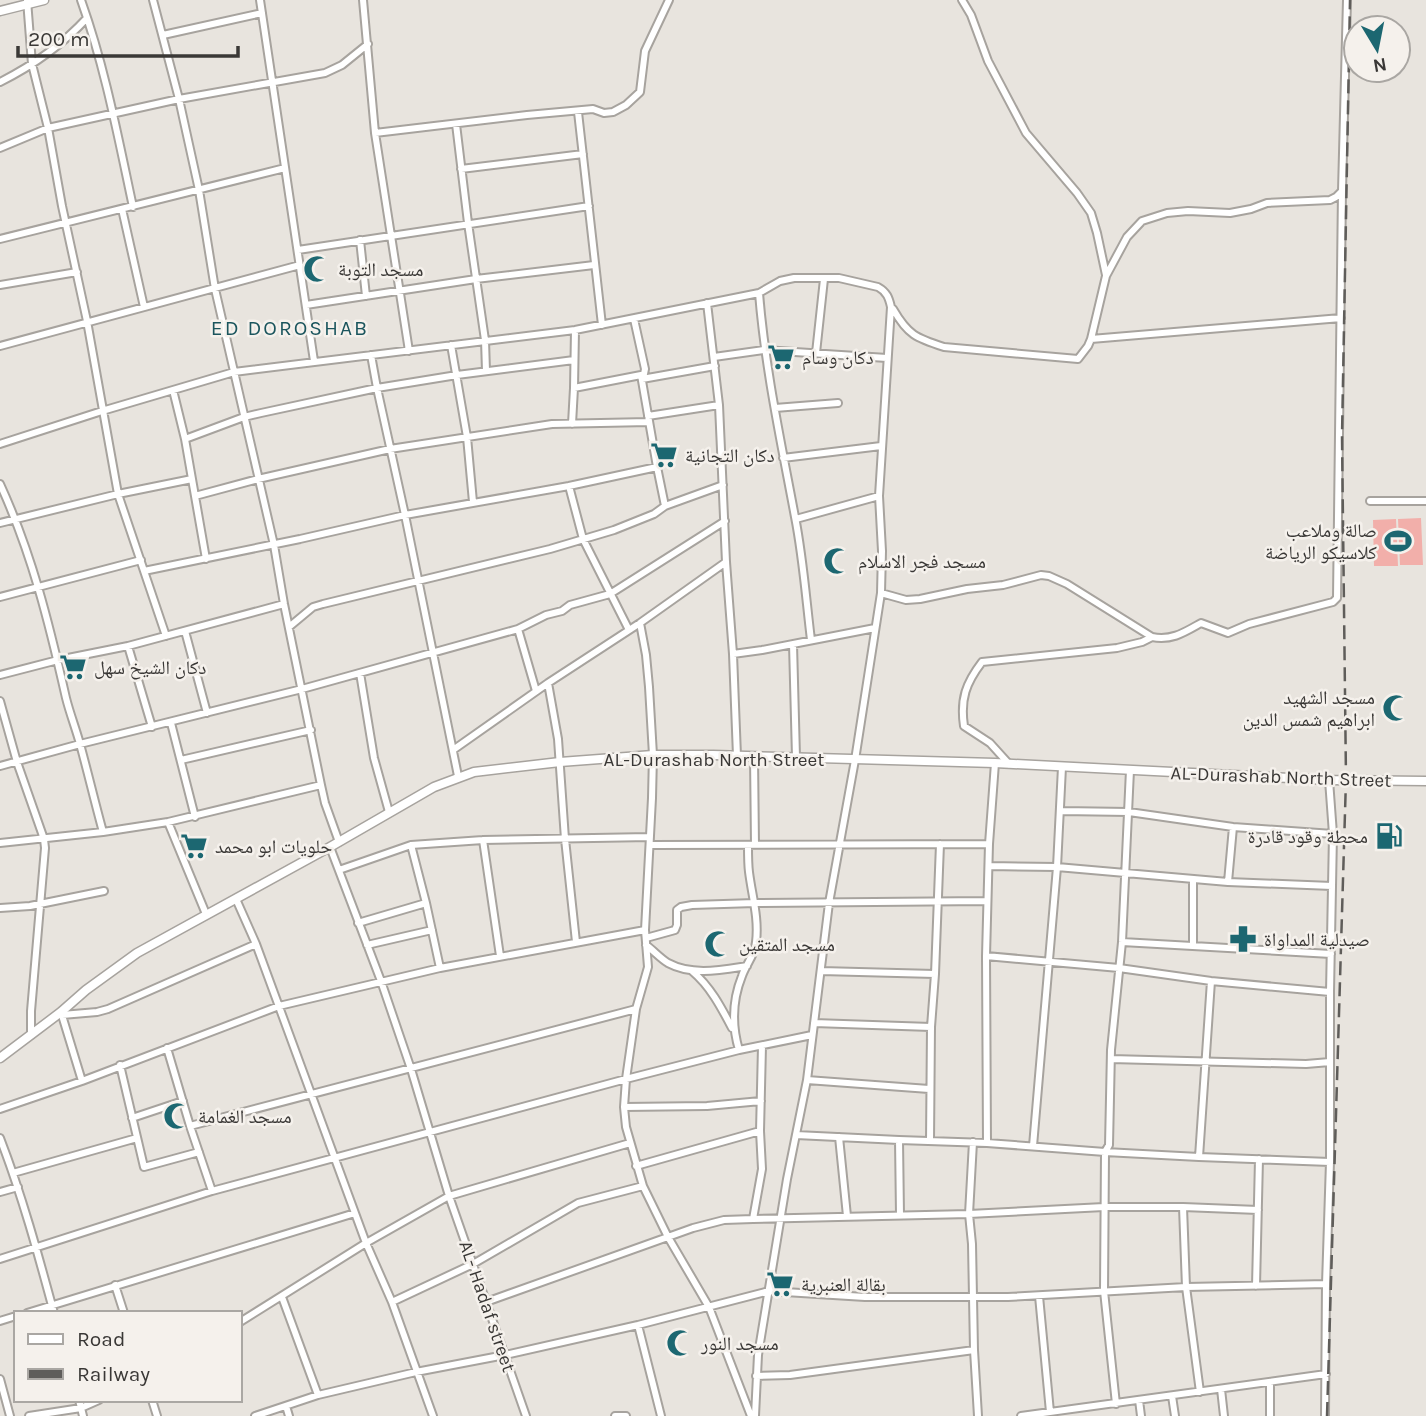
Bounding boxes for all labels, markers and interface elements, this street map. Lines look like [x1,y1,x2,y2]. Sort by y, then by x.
scale bar [18,14,238,58]
north arrow [1342,14,1412,84]
text: 200 m [28,27,90,51]
text: N [1371,53,1388,77]
mosque icon: مسجد التوبة [302,254,332,284]
place label: مسجد التوبة [338,259,424,281]
district label: ED DOROSHAB [211,316,369,340]
supermarket icon: دكان وسام [766,342,796,372]
place label: دكان وسام [802,347,874,371]
supermarket icon: دكان التجانية [649,440,679,470]
place label: دكان التجانية [685,445,775,467]
place label: صالة وملاعب كلاسيكو الرياضة [1265,520,1377,564]
sports icon: صالة وملاعب كلاسيكو الرياضة [1383,526,1413,556]
mosque icon: مسجد فجر الاسلام [822,546,852,576]
place label: مسجد فجر الاسلام [858,551,986,575]
supermarket icon: دكان الشيخ سهل [58,652,88,682]
place label: دكان الشيخ سهل [94,657,206,680]
place label: مسجد الشهيد ابراهيم شمس الدين [1243,687,1375,732]
mosque icon: مسجد الشهيد ابراهيم شمس الدين [1381,693,1411,723]
street label: AL-Durashab North Street [604,749,825,771]
street label: AL-Durashab North Street [1170,762,1392,792]
fuel station icon: محطة وقود قادرة [1374,821,1404,851]
place label: محطة وقود قادرة [1248,826,1368,848]
supermarket icon: حلويات ابو محمد [179,831,209,861]
place label: حلويات ابو محمد [215,836,332,858]
pharmacy icon: صيدلية المداواة [1228,924,1258,954]
mosque icon: مسجد المتقين [703,929,733,959]
place label: صيدلية المداواة [1264,929,1370,951]
place label: مسجد المتقين [739,934,835,956]
mosque icon: مسجد الغمامة [162,1101,192,1131]
place label: مسجد الغمامة [198,1106,292,1128]
street label: AL- Hadaf street [454,1238,520,1375]
supermarket icon: بقالة العنبرية [765,1269,795,1299]
place label: بقالة العنبرية [801,1274,886,1296]
legend [14,1311,242,1402]
text: Road [77,1327,125,1351]
mosque icon: مسجد النور [665,1328,695,1358]
place label: مسجد النور [700,1333,779,1355]
text: Railway [77,1362,150,1386]

